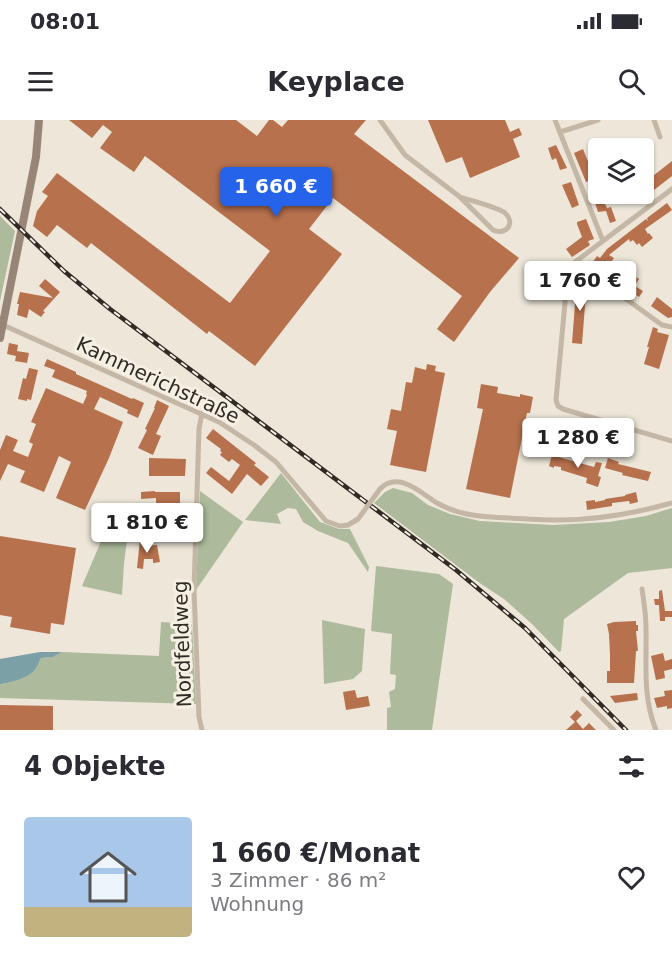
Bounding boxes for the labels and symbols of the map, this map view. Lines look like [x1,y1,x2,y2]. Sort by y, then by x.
pin: 1 660 € [221,167,331,218]
pin: 1 760 € [525,261,635,312]
street label: Kammerichstraße [73,332,243,428]
pin: 1 280 € [523,418,633,469]
pin: 1 810 € [92,503,202,554]
street label: Nordfeldweg [168,580,196,708]

